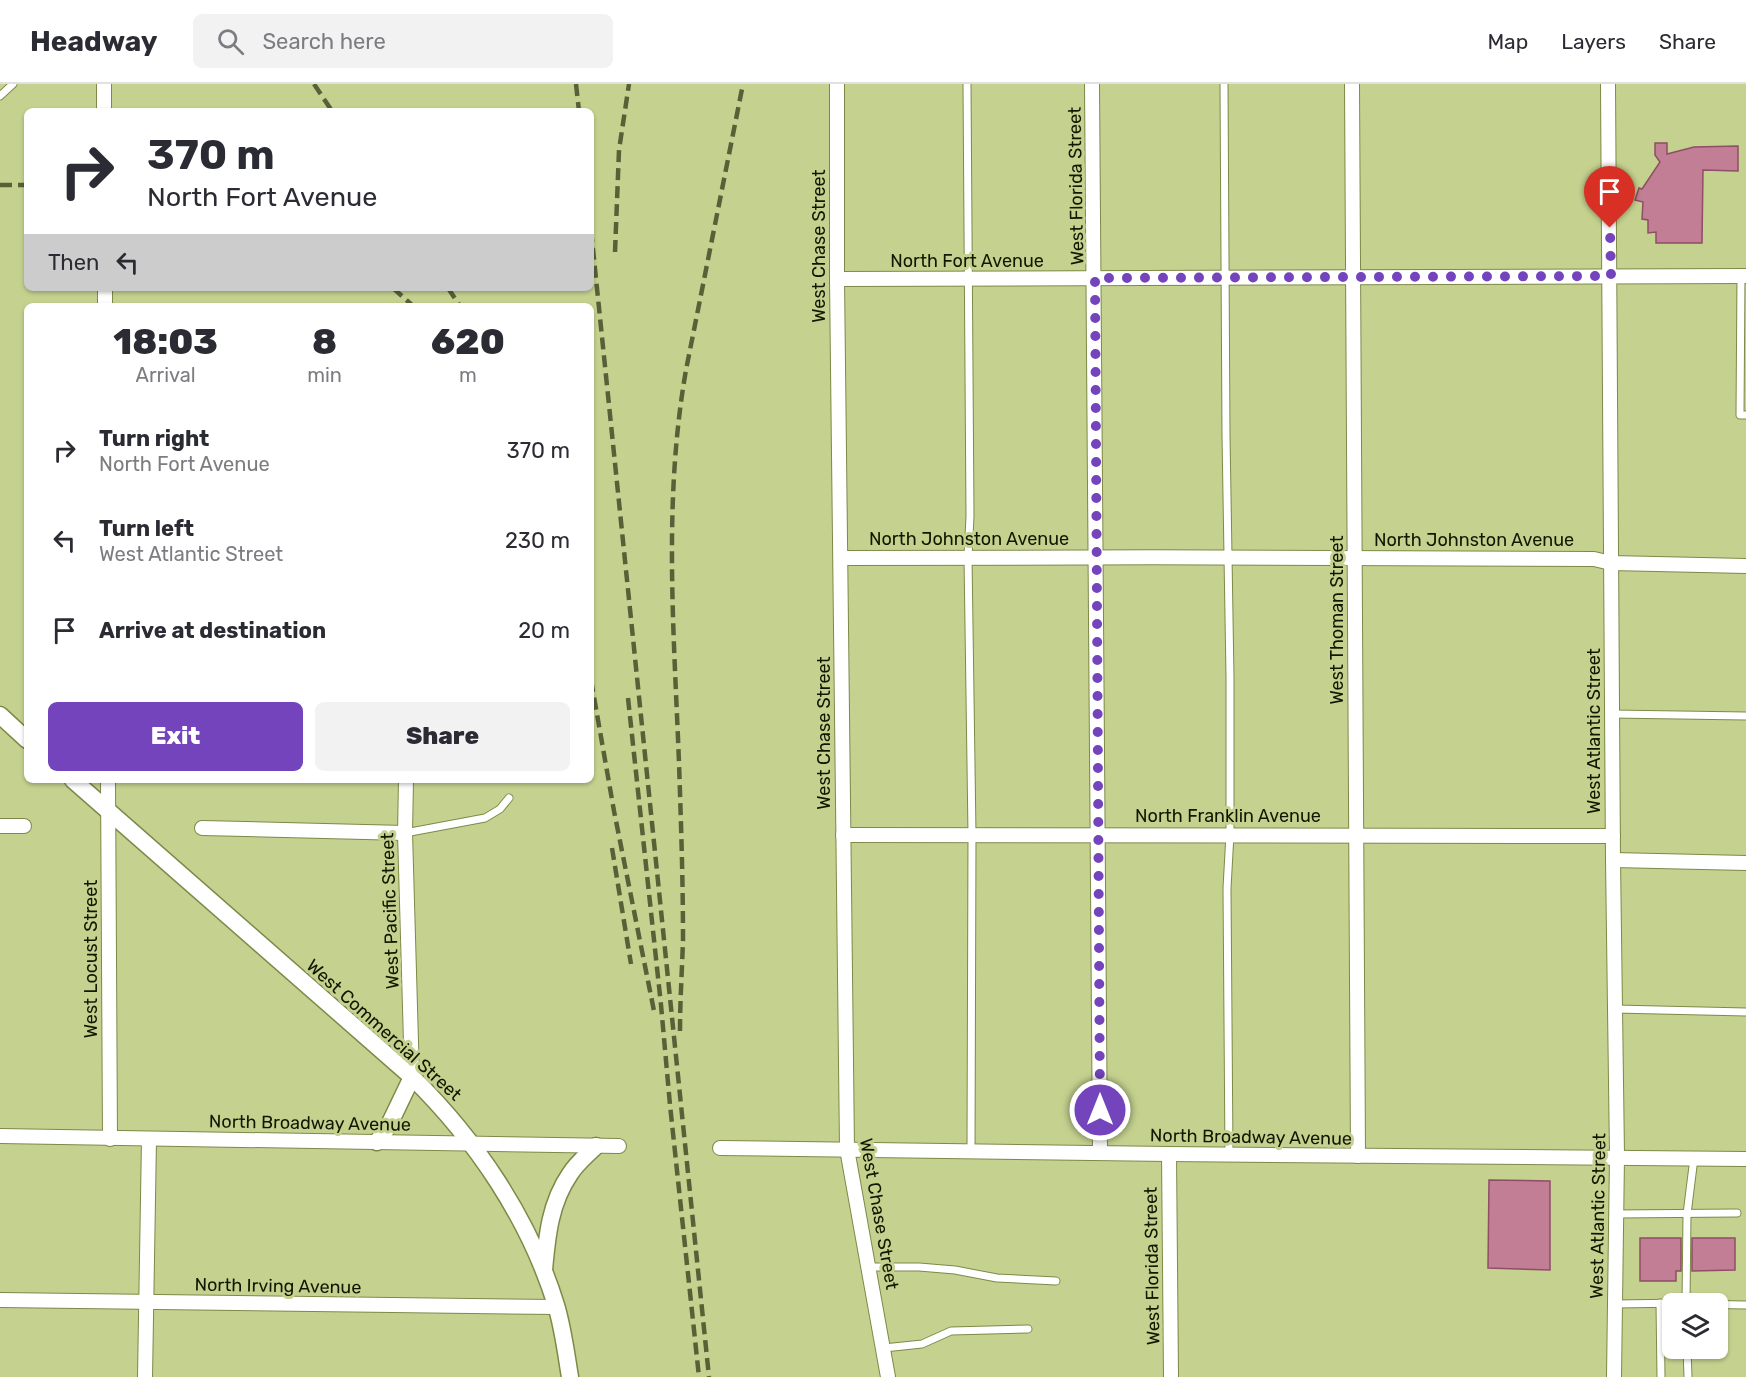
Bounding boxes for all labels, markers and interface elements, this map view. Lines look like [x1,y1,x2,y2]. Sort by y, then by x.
search box [193,14,613,68]
text: Headway [30,25,157,58]
icon: search [214,25,247,58]
text: Search here [262,28,386,55]
text: Map [1487,29,1528,54]
text: Layers [1561,29,1626,54]
text: Share [1659,29,1716,54]
street label: West Florida Street [1064,107,1088,265]
text: 370 m [147,130,275,180]
icon: right [48,132,126,210]
pin [1584,166,1635,228]
street label: West Chase Street [808,169,830,323]
icon: arrive [1593,175,1626,208]
text: North Fort Avenue [147,181,377,213]
icon: left [111,246,144,279]
text: Then [48,249,99,276]
street label: North Fort Avenue [890,250,1044,272]
text: 18:03 [113,320,218,363]
text: 8 [312,320,337,363]
text: 620 [431,320,505,363]
text: Arrival [136,363,196,387]
text: min [307,363,342,387]
text: m [459,363,477,387]
text: Turn right [99,425,209,452]
icon: right [48,434,81,467]
text: 370 m [507,437,570,464]
text: North Fort Avenue [99,452,270,476]
text: Turn left [99,515,194,542]
icon: left [48,524,81,557]
text: 230 m [505,527,570,554]
street label: North Johnston Avenue [869,528,1069,550]
street label: North Johnston Avenue [1374,529,1574,551]
street label: West Thoman Street [1326,536,1348,704]
text: West Atlantic Street [99,542,283,566]
icon: arrive [48,614,81,647]
text: Arrive at destination [99,617,326,644]
text: 20 m [518,617,570,644]
street label: West Atlantic Street [1583,648,1605,814]
street label: West Chase Street [813,656,835,810]
button: Exit [48,702,303,771]
button: Share [315,702,570,771]
street label: North Franklin Avenue [1135,805,1321,827]
street label: West Pacific Street [376,832,404,990]
street label: West Locust Street [80,880,102,1038]
street label: West Commercial Street [302,955,466,1105]
position arrow [1068,1078,1132,1142]
street label: North Broadway Avenue [209,1110,411,1136]
street label: North Broadway Avenue [1150,1124,1352,1150]
street label: West Atlantic Street [1586,1133,1610,1299]
street label: West Chase Street [855,1137,903,1291]
street label: West Florida Street [1140,1187,1164,1345]
street label: North Irving Avenue [194,1274,362,1298]
map controls [1662,1293,1728,1359]
button: layers [1662,1293,1728,1359]

